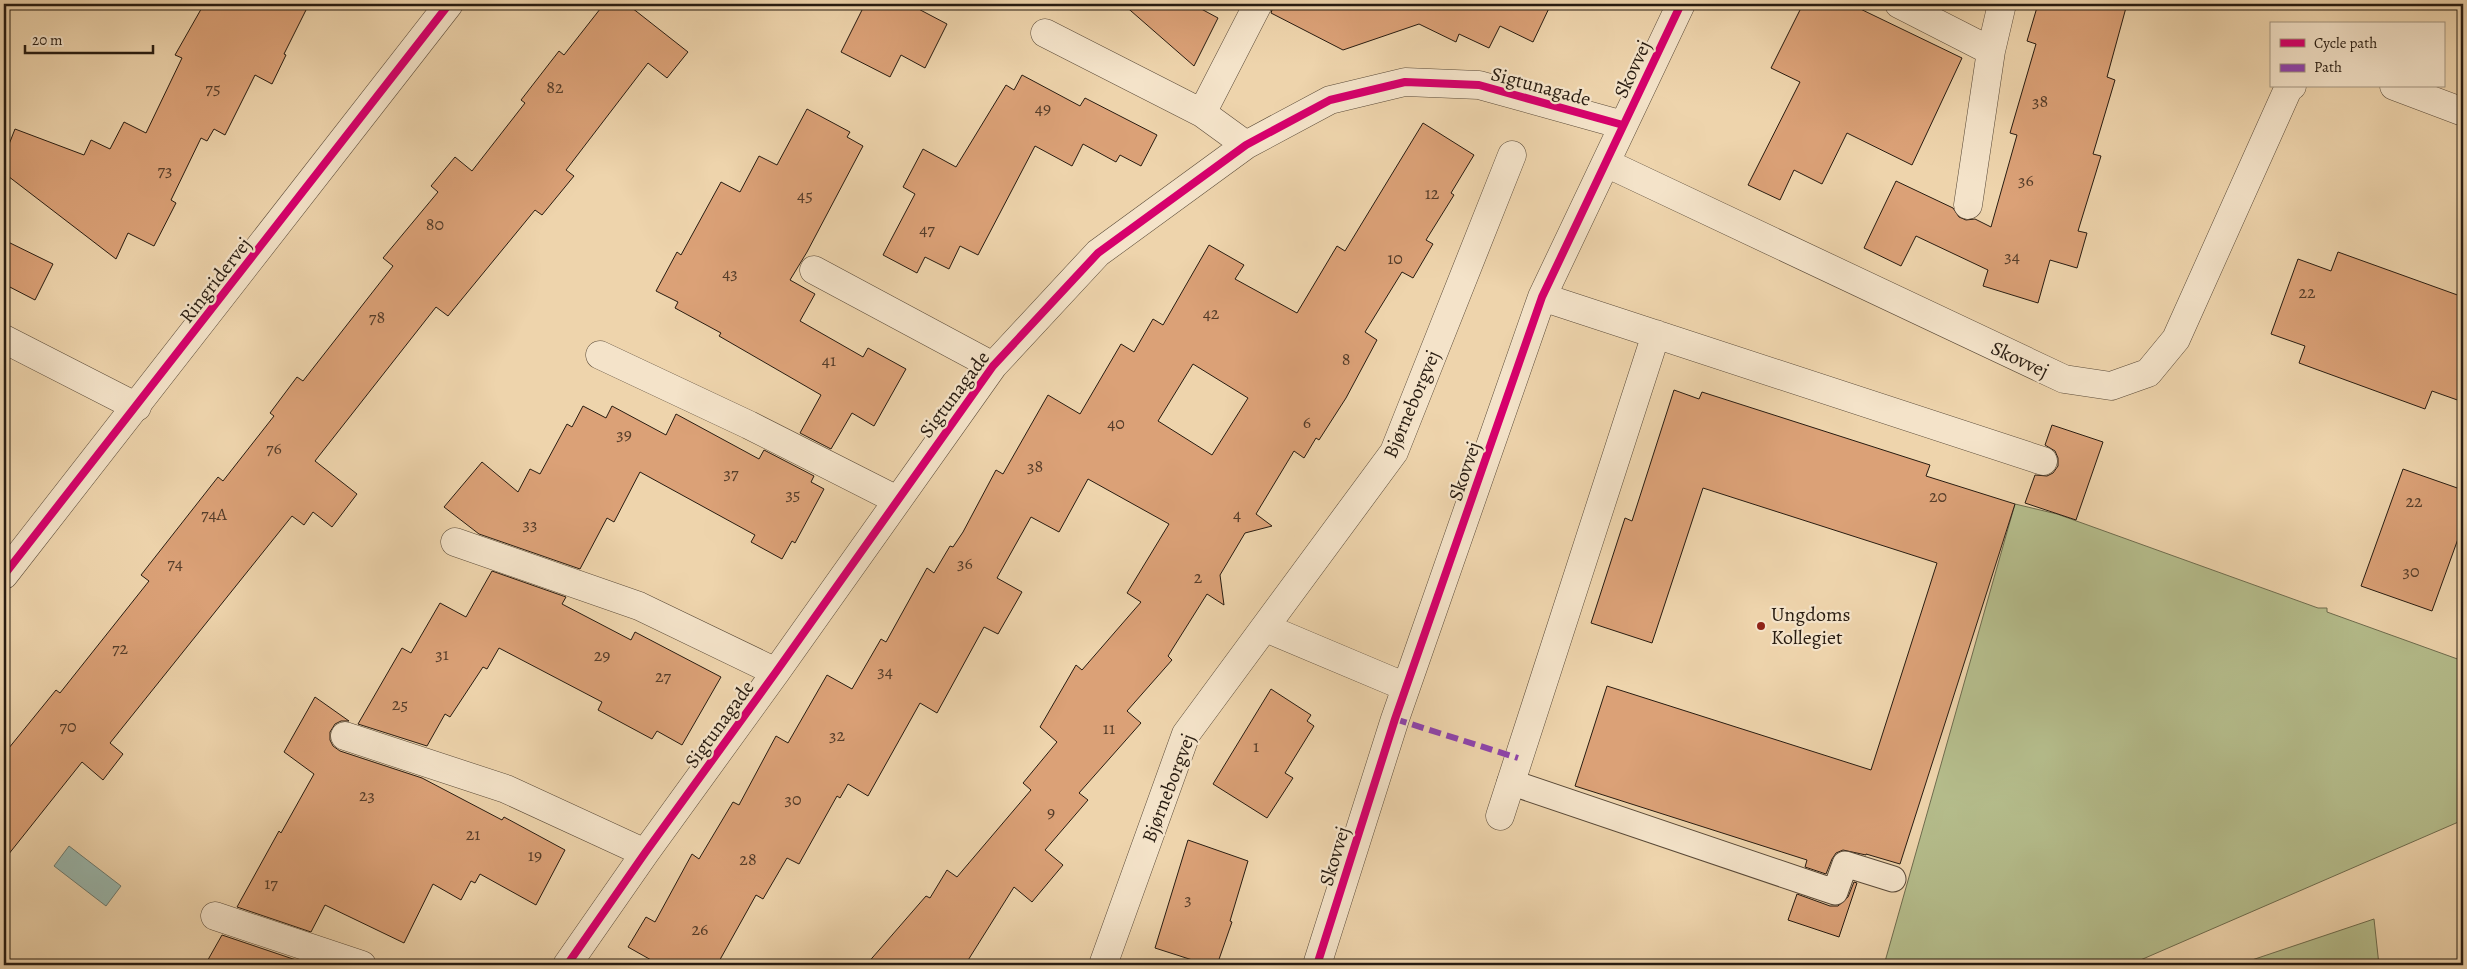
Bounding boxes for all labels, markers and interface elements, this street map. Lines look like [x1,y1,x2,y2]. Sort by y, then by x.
scale bar [25,22,152,54]
legend [2270,22,2444,88]
text: 20 m [32,30,63,50]
text: Cycle path [2314,33,2377,53]
street label: Skovvej [1607,36,1658,103]
text: Path [2314,57,2342,77]
street label: Sigtunagade [1488,60,1594,113]
house number: 82 [546,75,564,99]
house number: 75 [205,76,221,100]
house number: 38 [2032,89,2048,113]
house number: 49 [1035,96,1051,120]
house number: 73 [157,158,173,182]
house number: 36 [2018,168,2034,192]
house number: 12 [1425,181,1440,205]
house number: 45 [797,183,813,207]
house number: 80 [426,212,444,236]
house number: 47 [919,217,935,241]
street label: Ringridervej [173,232,257,329]
house number: 34 [2004,244,2020,268]
house number: 10 [1387,246,1403,270]
house number: 43 [722,261,738,285]
house number: 22 [2298,280,2316,304]
house number: 42 [1203,301,1220,325]
house number: 78 [369,305,385,329]
street label: Skovvej [1986,334,2053,385]
street label: Sigtunagade [913,345,996,443]
street label: Bjørneborgvej [1377,346,1446,462]
house number: 8 [1342,347,1350,371]
house number: 41 [822,348,836,372]
house number: 6 [1303,410,1311,434]
house number: 40 [1107,411,1125,435]
house number: 39 [616,422,632,446]
house number: 76 [266,436,282,460]
street label: Skovvej [1442,438,1487,504]
house number: 38 [1027,454,1043,478]
house number: 37 [723,461,739,485]
house number: 35 [785,482,801,506]
house number: 20 [1929,484,1947,508]
house number: 22 [2405,489,2423,513]
house number: 74A [201,502,228,526]
house number: 4 [1233,502,1241,526]
house number: 33 [523,512,537,536]
house number: 74 [167,551,183,575]
house number: 36 [957,551,973,575]
house number: 30 [2402,559,2420,583]
house number: 2 [1194,565,1203,589]
place label: Ungdoms Kollegiet [1771,601,1851,651]
marker: Ungdoms Kollegiet [1755,620,1767,632]
house number: 72 [112,636,128,660]
house number: 31 [435,642,449,666]
house number: 29 [594,643,610,667]
house number: 34 [877,659,893,683]
house number: 27 [655,664,671,688]
street label: Sigtunagade [678,675,760,774]
house number: 25 [392,692,408,716]
house number: 70 [59,714,77,738]
house number: 11 [1103,716,1115,740]
house number: 32 [829,723,845,747]
street label: Bjørneborgvej [1135,730,1202,847]
house number: 1 [1253,734,1259,758]
house number: 23 [359,783,375,807]
house number: 30 [784,787,802,811]
house number: 9 [1047,800,1055,824]
house number: 21 [466,822,480,846]
street label: Skovvej [1313,823,1356,889]
house number: 19 [528,843,542,867]
house number: 28 [739,847,757,871]
house number: 17 [264,871,278,895]
house number: 3 [1184,887,1192,911]
house number: 26 [692,917,708,941]

